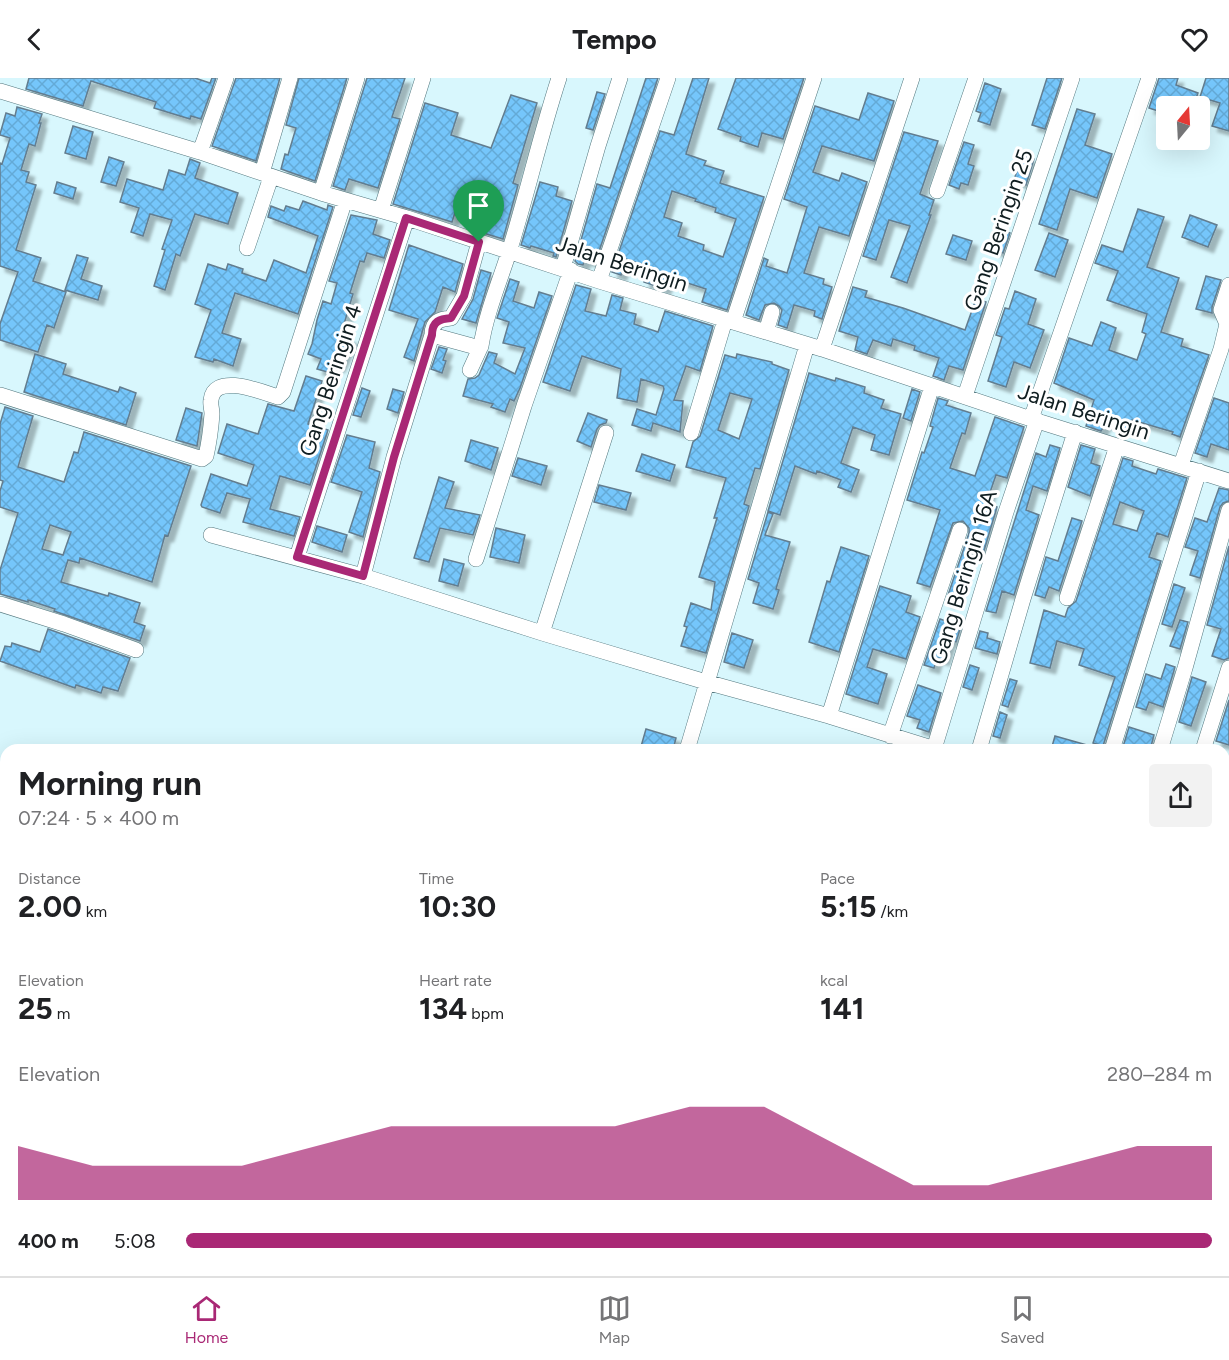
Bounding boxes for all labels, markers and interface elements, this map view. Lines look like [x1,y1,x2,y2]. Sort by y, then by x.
icon: back [18,23,51,56]
text: Tempo [572,23,657,56]
icon: heart [1178,23,1211,56]
north arrow [1156,96,1210,150]
map controls [1156,96,1210,150]
street label: Gang Beringin 25 [958,146,1039,315]
pin [453,180,504,242]
icon: arrive [462,189,495,222]
street label: Jalan Beringin [553,229,691,297]
street label: Gang Beringin 4 [293,301,368,460]
street label: Jalan Beringin [1015,377,1153,445]
street label: Gang Beringin 16A [924,487,1003,668]
text: Morning run [18,764,202,803]
button: share [1149,764,1212,827]
text: 07:24 · 5 × 400 m [18,806,179,830]
text: Distance [18,869,81,888]
text: Time [419,869,454,888]
text: Pace [820,869,855,888]
text: 2.00 [18,888,82,925]
text: 10:30 [419,888,496,925]
text: 5:15 [820,888,877,925]
text: km [82,902,107,921]
text: /km [877,902,908,921]
text: Elevation [18,971,84,990]
text: Heart rate [419,971,492,990]
text: kcal [820,971,848,990]
text: 25 [18,990,53,1027]
text: 134 [419,990,467,1027]
text: 141 [820,990,864,1027]
text: m [53,1004,70,1023]
text: bpm [467,1004,504,1023]
text: Elevation [18,1062,100,1086]
text: 280–284 m [1107,1062,1212,1086]
text: 400 m [18,1229,79,1253]
text: 5:08 [114,1229,156,1253]
tab: Home [185,1292,228,1347]
tab: Map [598,1292,631,1347]
tab: Saved [1000,1292,1044,1347]

